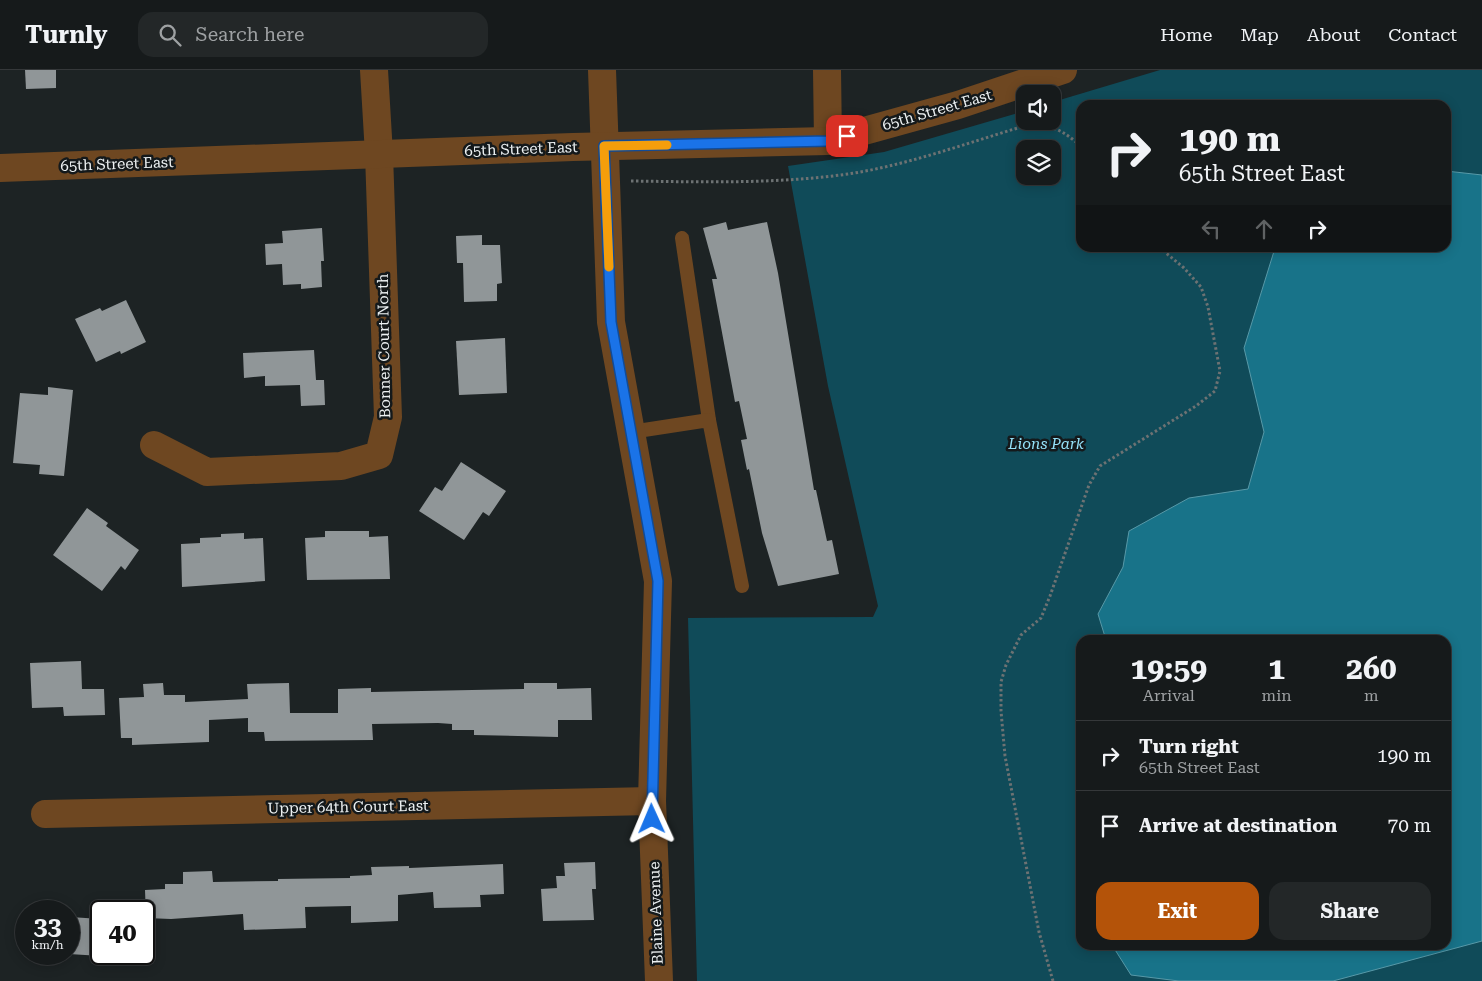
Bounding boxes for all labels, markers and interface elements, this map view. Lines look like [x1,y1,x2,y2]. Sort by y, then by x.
search box [138,12,488,57]
text: Turnly [25,21,108,49]
icon: search [156,21,184,49]
text: Search here [196,23,304,46]
text: Home [1160,24,1212,45]
text: Map [1240,24,1279,45]
text: About [1307,24,1360,45]
text: Contact [1388,24,1457,45]
map controls [1016,85,1061,185]
button: sound [1016,85,1061,130]
street label: 65th Street East [880,86,994,134]
pin [826,115,868,157]
text: 190 m [1179,119,1280,160]
icon: right [1096,120,1161,185]
icon: arrive [833,122,861,150]
street label: 65th Street East [464,138,578,160]
button: layers [1016,140,1061,185]
street label: 65th Street East [60,153,174,175]
text: 65th Street East [1179,161,1345,186]
icon: left [1197,215,1225,243]
icon: ahead [1250,215,1278,243]
icon: right [1303,215,1331,243]
street label: Bonner Court North [374,273,394,419]
park label: Lions Park [1007,435,1085,453]
text: 19:59 [1130,651,1207,686]
text: 1 [1268,651,1285,686]
text: 260 [1346,651,1396,686]
text: Arrival [1143,686,1195,705]
text: min [1262,686,1292,705]
text: m [1364,686,1379,705]
text: Turn right [1139,735,1239,758]
icon: right [1096,742,1124,770]
text: 190 m [1377,744,1431,767]
text: 65th Street East [1139,758,1260,777]
position arrow [625,792,677,844]
street label: Upper 64th Court East [267,797,429,817]
icon: arrive [1096,812,1124,840]
text: Arrive at destination [1139,814,1337,837]
text: 70 m [1388,814,1431,837]
street label: Blaine Avenue [645,861,667,965]
button: Exit [1096,882,1259,940]
button: Share [1269,882,1431,940]
speed limit sign: 40 [90,900,155,965]
text: 33 [33,912,62,941]
text: km/h [31,938,64,952]

